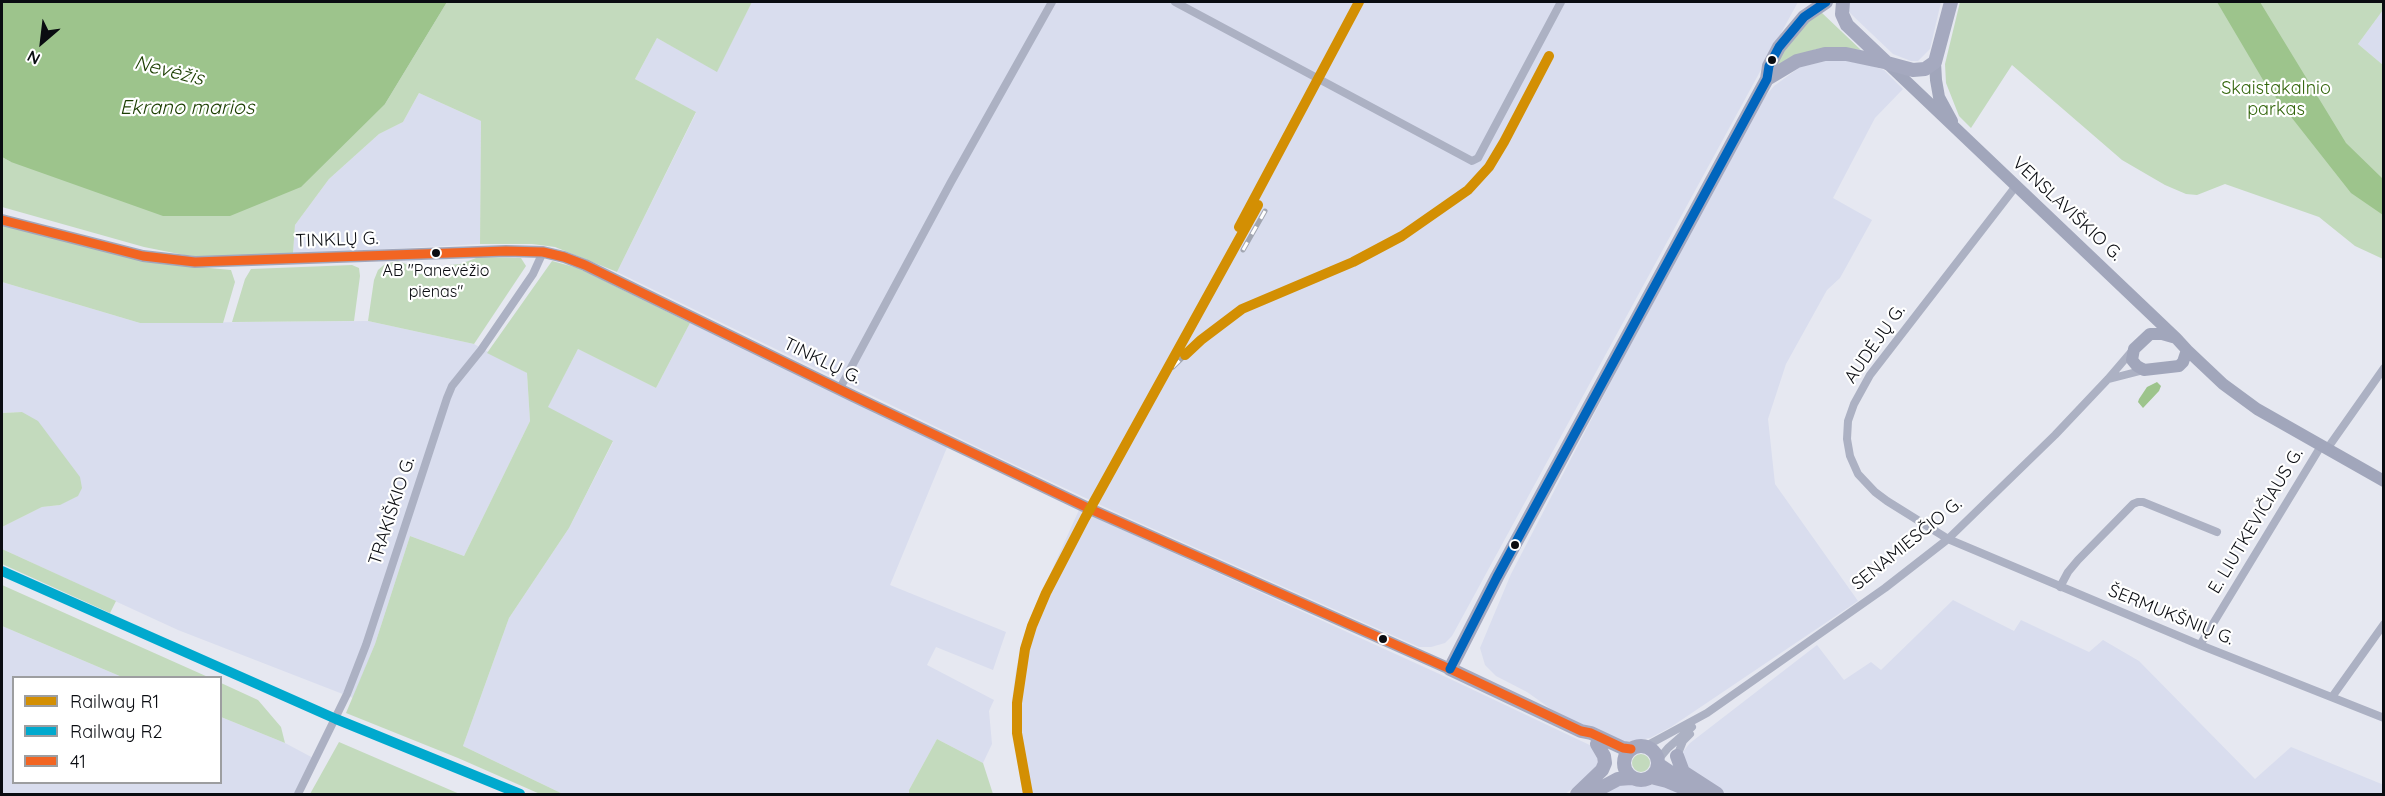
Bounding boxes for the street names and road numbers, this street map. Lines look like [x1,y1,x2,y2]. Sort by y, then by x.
street label: VENSLAVIŠKIO G. [2007,152,2127,266]
street label: TINKLŲ G. [295,228,379,252]
street label: AUDĖJŲ G. [1840,300,1910,388]
street label: TINKLŲ G. [780,333,864,389]
street label: E. LIUTKEVIČIAUS G. [2204,444,2308,598]
street label: TRAKIŠKIO G. [364,454,420,568]
street label: SENAMIESČIO G. [1848,493,1966,595]
street label: ŠERMUKŠNIŲ G. [2105,580,2237,650]

